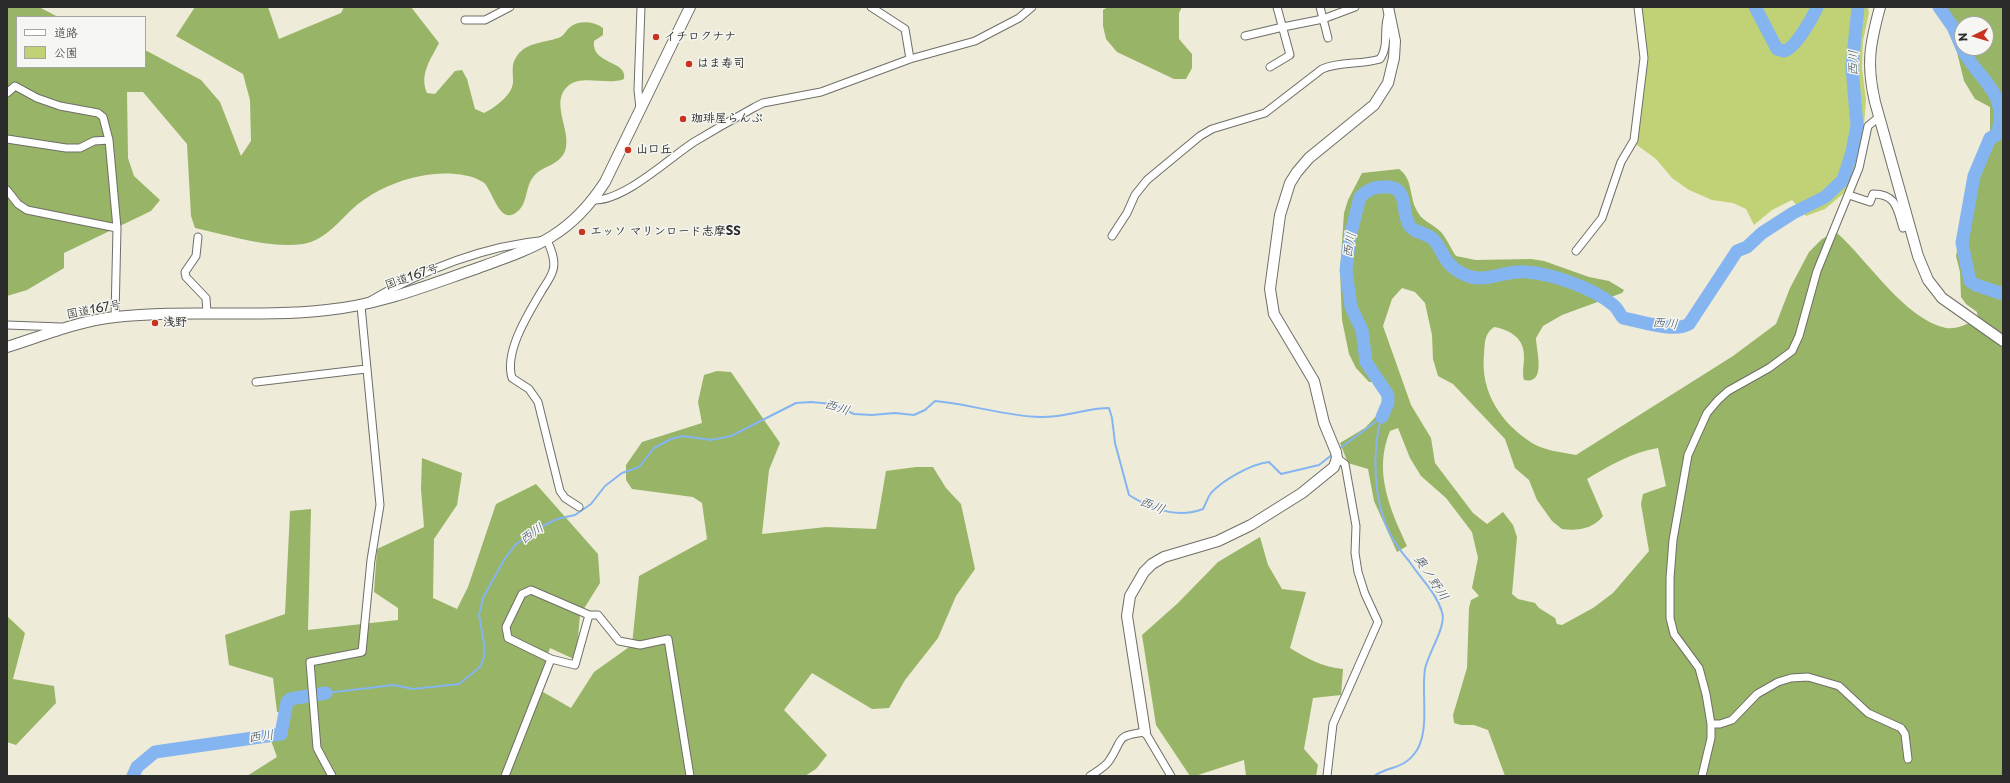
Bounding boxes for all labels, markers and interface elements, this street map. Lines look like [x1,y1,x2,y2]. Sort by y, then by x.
legend [16,16,146,68]
north arrow [1954,16,1994,56]
text: 道路 [54,23,78,41]
place label: イチロクナナ [664,30,736,44]
marker: イチロクナナ [651,32,661,42]
text: N [1954,32,1971,42]
text: 公園 [54,43,78,61]
water label: 西川 [1846,50,1862,76]
place label: はま寿司 [697,57,745,71]
marker: はま寿司 [684,59,694,69]
place label: 珈琲屋らんぷ [691,112,763,126]
marker: 珈琲屋らんぷ [678,114,688,124]
place label: 山口丘 [636,143,672,157]
marker: 山口丘 [623,145,633,155]
place label: エッソ マリンロード志摩SS [590,225,741,239]
marker: エッソ マリンロード志摩SS [577,227,587,237]
water label: 西川 [1340,231,1360,259]
street label: 国道167号 [383,261,441,293]
street label: 国道167号 [65,298,123,322]
water label: 西川 [1651,315,1679,333]
place label: 浅野 [163,316,187,330]
marker: 浅野 [150,318,160,328]
water label: 西川 [822,397,852,419]
water label: 西川 [1137,494,1167,518]
water label: 西川 [517,520,547,548]
water label: 奥ノ野川 [1410,552,1452,604]
water label: 西川 [247,727,275,747]

